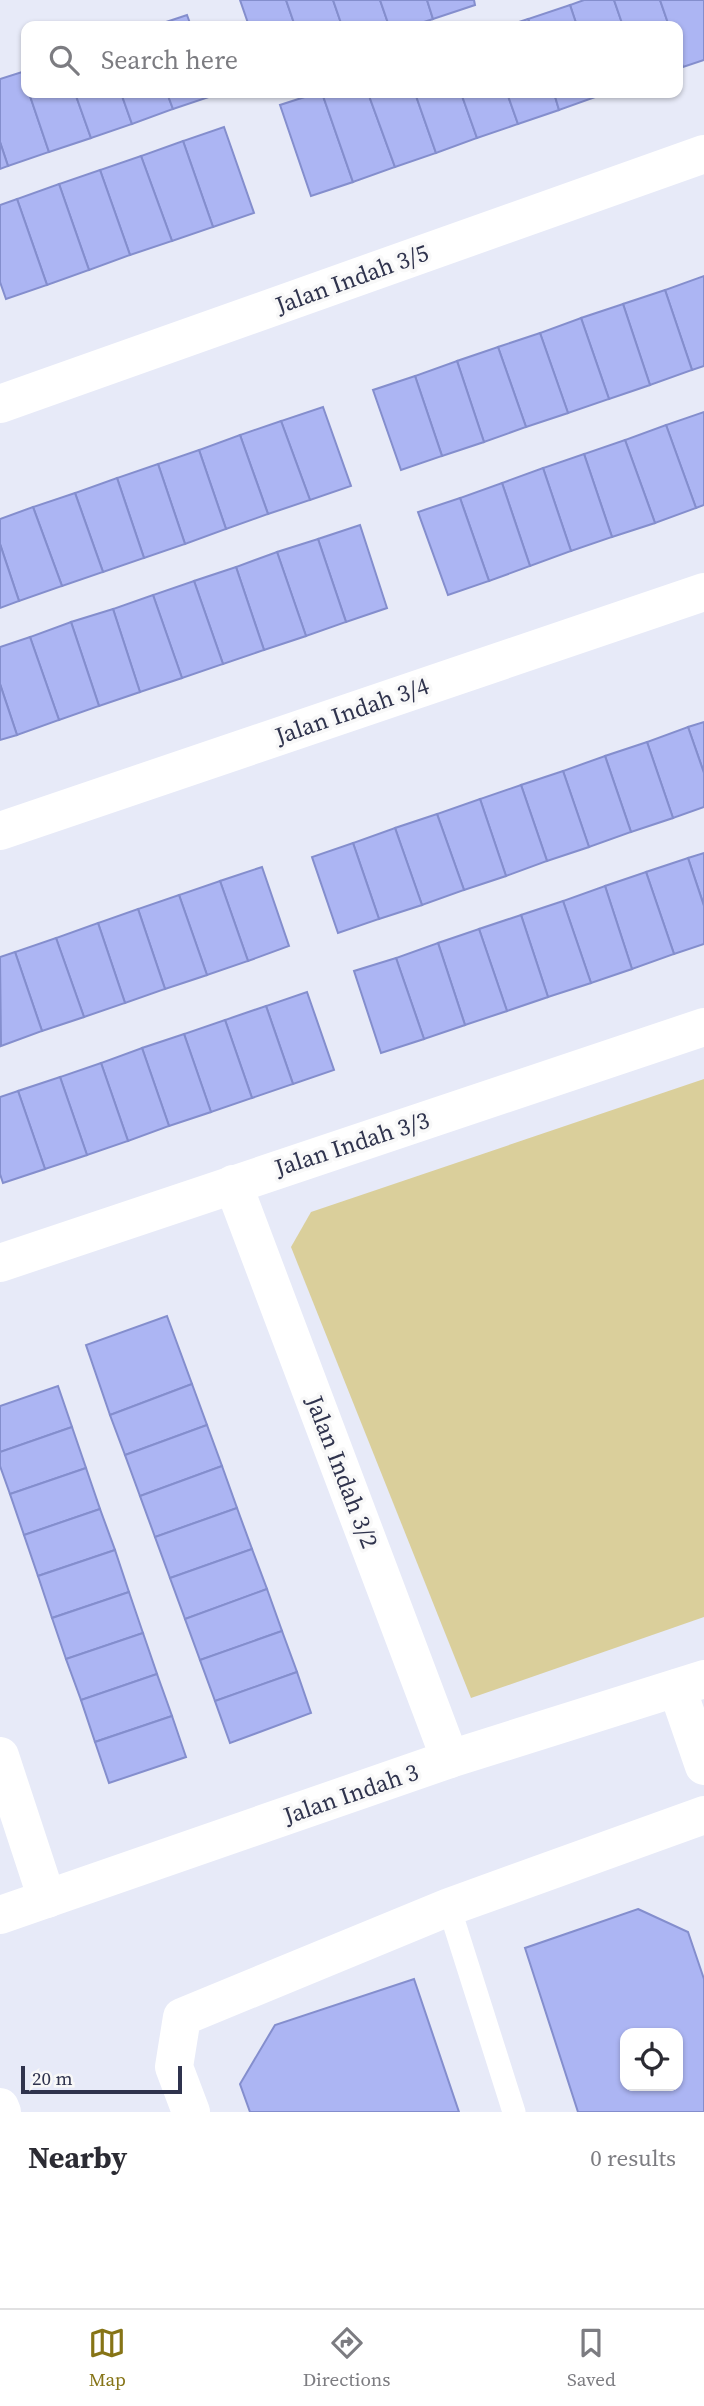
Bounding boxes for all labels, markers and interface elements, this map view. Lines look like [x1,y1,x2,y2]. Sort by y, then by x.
search box [21,21,683,98]
icon: search [45,41,83,79]
text: Search here [101,42,238,78]
street label: Jalan Indah 3/5 [270,236,433,322]
street label: Jalan Indah 3/4 [270,669,433,753]
street label: Jalan Indah 3/3 [269,1103,433,1184]
street label: Jalan Indah 3/2 [298,1390,387,1553]
street label: Jalan Indah 3 [278,1755,423,1832]
map controls [620,2028,683,2091]
button: locate [620,2028,683,2091]
scale bar [21,2063,182,2095]
text: 20 m [32,2065,73,2091]
text: Nearby [28,2137,127,2178]
text: 0 results [590,2142,676,2174]
tab: Map [88,2324,126,2392]
tab: Directions [303,2324,391,2392]
tab: Saved [567,2324,616,2392]

